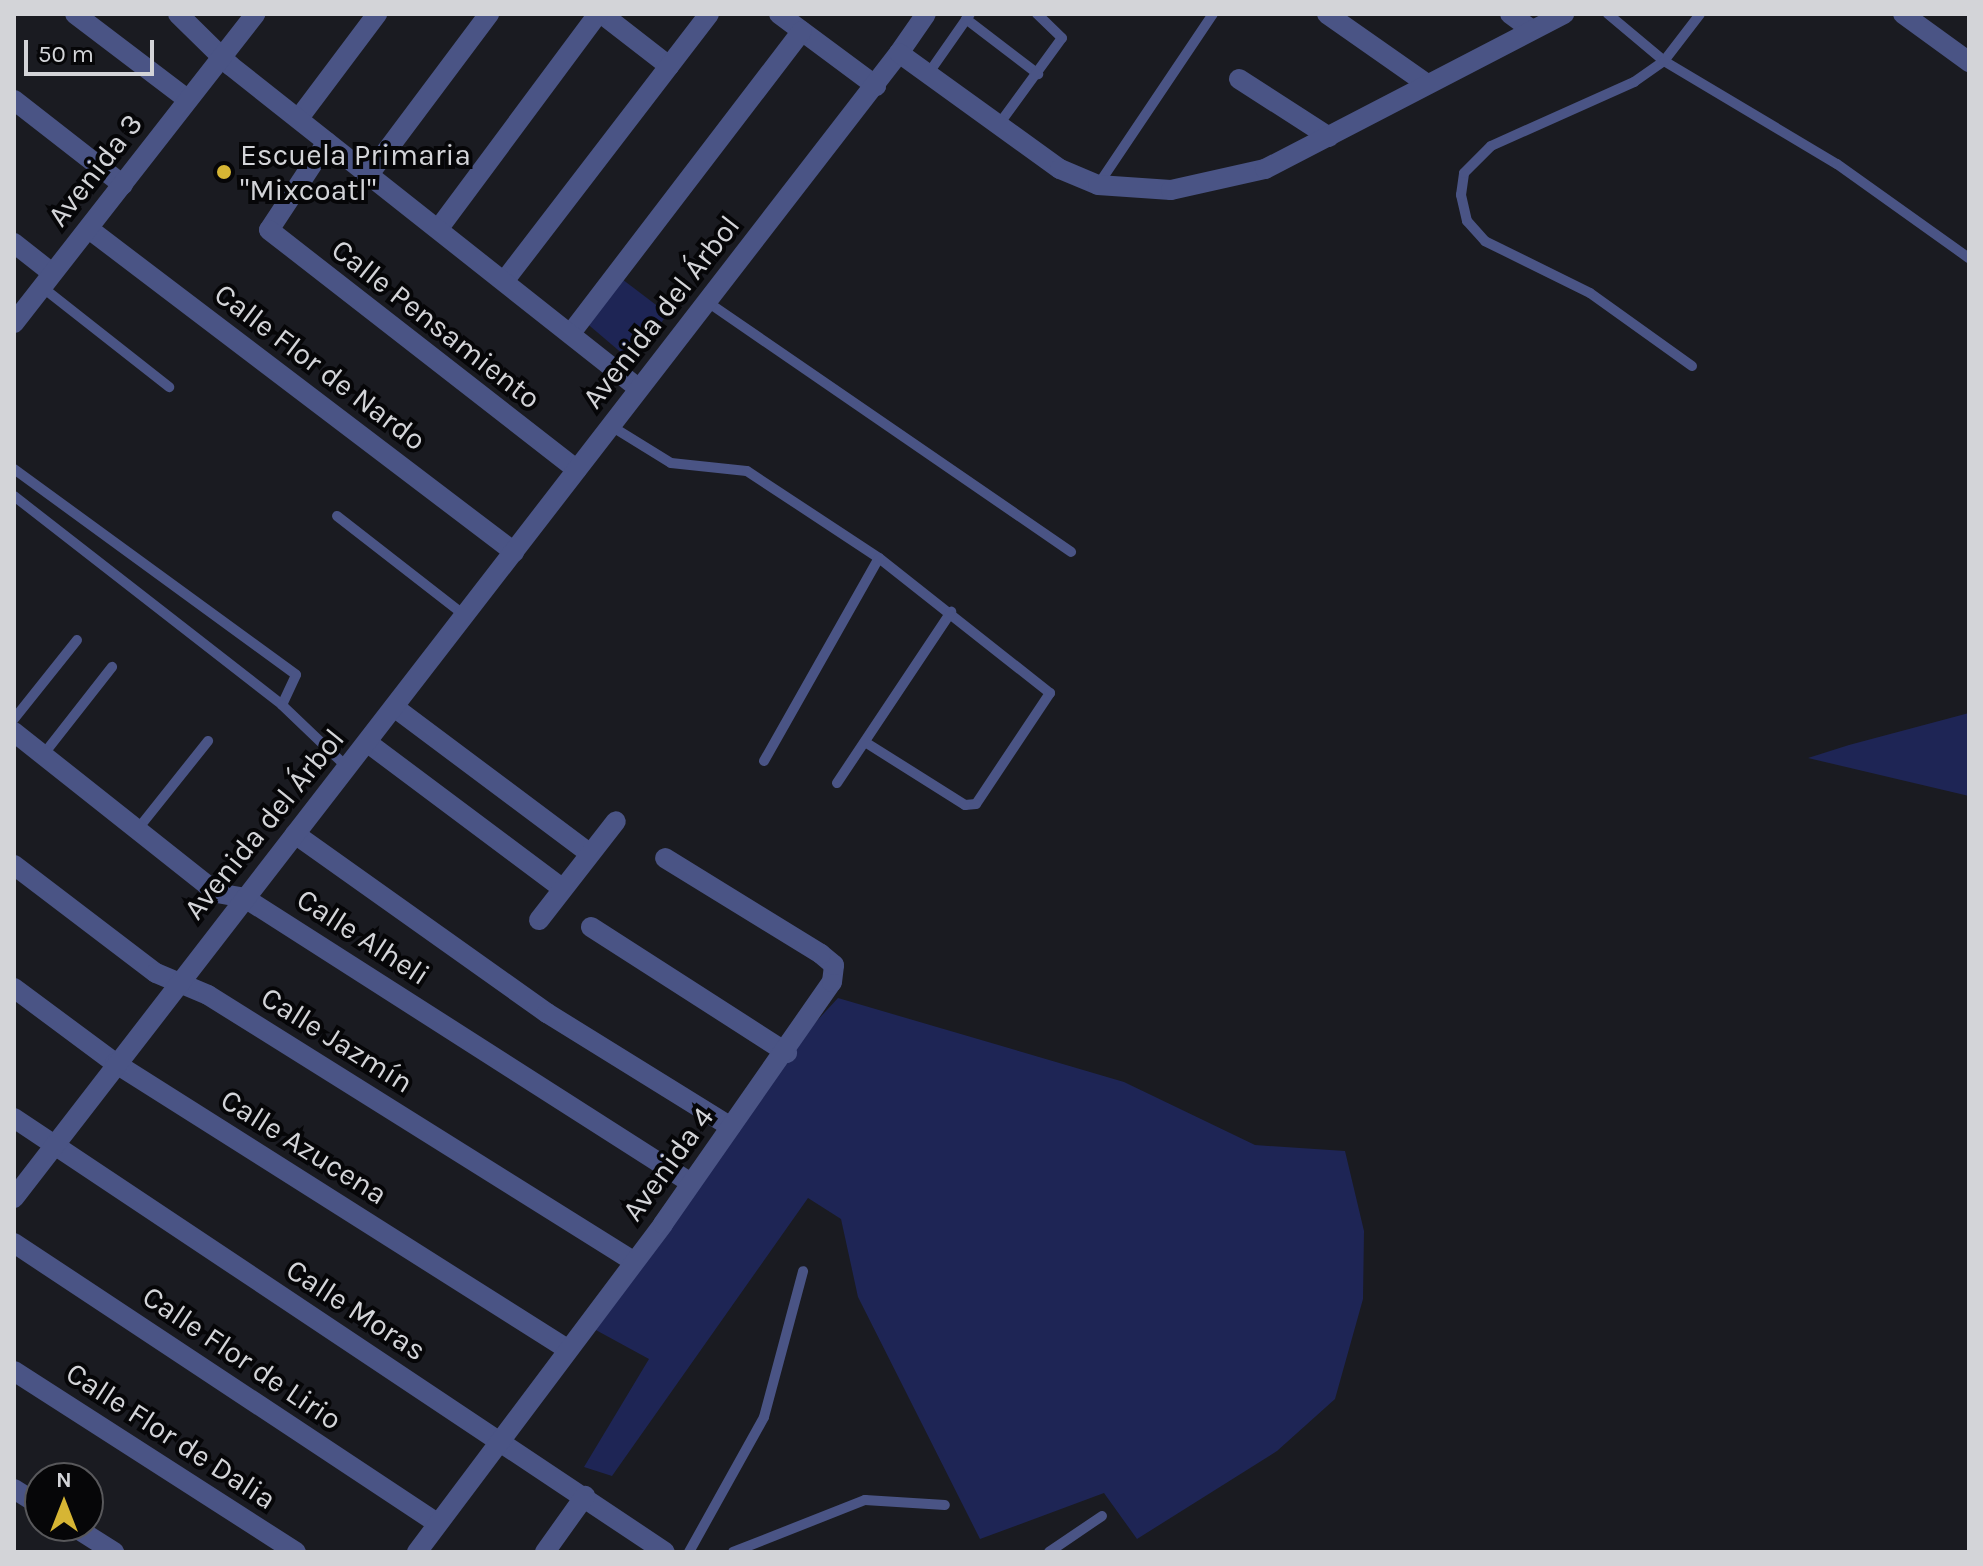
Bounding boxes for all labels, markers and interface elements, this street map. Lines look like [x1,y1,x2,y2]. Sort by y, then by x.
scale bar [28,24,158,74]
text: 50 m [38,40,94,68]
street label: Avenida 3 [40,106,150,234]
place label: Escuela Primaria "Mixcoatl" [240,137,471,208]
marker: Escuela Primaria "Mixcoatl" [215,163,233,181]
street label: Avenida del Árbol [575,208,747,416]
street label: Calle Pensamiento [325,231,547,417]
street label: Calle Flor de Nardo [207,276,433,458]
street label: Avenida del Árbol [176,721,352,927]
street label: Calle Alheli [290,881,436,993]
street label: Calle Jazmín [254,979,420,1101]
street label: Calle Azucena [214,1082,394,1212]
street label: Avenida 4 [615,1100,721,1228]
street label: Calle Moras [279,1252,433,1368]
street label: Calle Flor de Lirio [136,1278,348,1438]
street label: Calle Flor de Dalia [59,1355,283,1517]
north arrow [24,1462,104,1542]
text: N [56,1467,72,1493]

